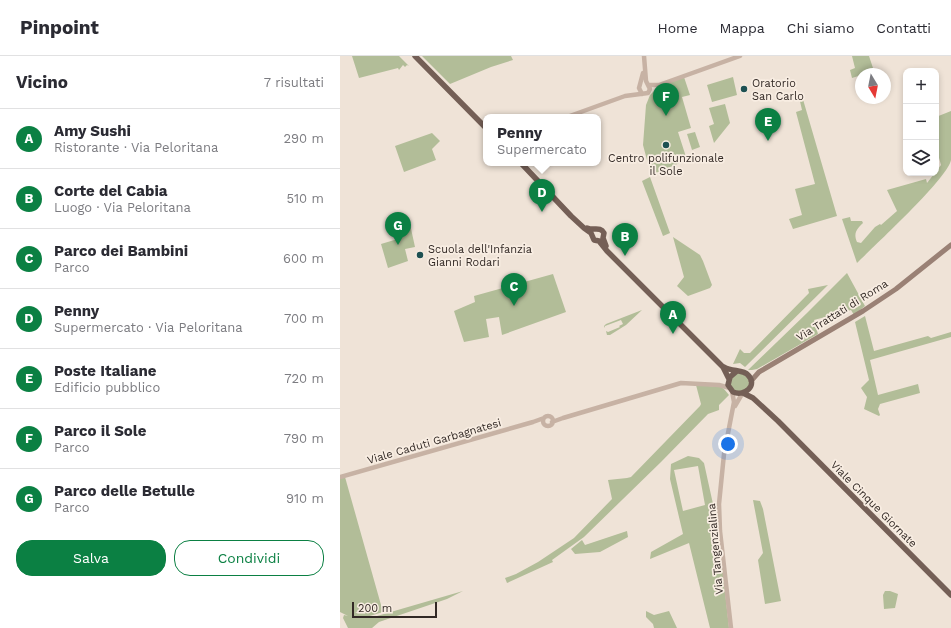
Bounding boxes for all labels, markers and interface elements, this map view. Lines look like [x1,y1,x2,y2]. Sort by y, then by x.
text: Pinpoint [20,16,99,39]
text: Home [658,20,698,36]
text: Mappa [720,20,765,36]
text: Chi siamo [787,20,854,36]
text: Contatti [876,20,931,36]
north arrow [855,68,891,104]
map controls [903,68,939,176]
button: + [903,68,939,104]
text: Vicino [16,72,68,92]
text: 7 risultati [264,75,324,90]
place label: Oratorio San Carlo [752,77,804,103]
pin: F [653,83,679,116]
marker: Oratorio San Carlo [739,84,749,94]
button: − [903,104,939,140]
pin: E [755,108,781,141]
popup [483,114,601,166]
text: Amy Sushi [54,122,131,140]
text: Penny [497,124,542,142]
text: A [25,131,33,146]
text: 290 m [283,131,324,146]
text: Ristorante · Via Peloritana [54,140,218,155]
marker: Centro polifunzionale il Sole [661,140,671,150]
button: layers [903,140,939,176]
text: Supermercato [497,142,587,157]
place label: Centro polifunzionale il Sole [608,152,724,178]
pin: D [529,179,555,212]
text: Corte del Cabia [54,182,167,200]
text: B [25,191,33,206]
text: 510 m [286,191,324,206]
text: Luogo · Via Peloritana [54,200,191,215]
pin: G [385,212,411,245]
pin: B [612,223,638,256]
text: Parco dei Bambini [54,242,188,260]
place label: Scuola dell'Infanzia Gianni Rodari [428,243,532,269]
marker: Scuola dell'Infanzia Gianni Rodari [415,250,425,260]
text: C [25,251,33,266]
text: 600 m [283,251,324,266]
text: Parco [54,260,89,275]
pin: C [501,273,527,306]
street label: Via Trattati di Roma [794,277,890,344]
pin: A [660,301,686,334]
text: Penny [54,302,99,320]
text: D [24,311,34,326]
text: 700 m [284,311,324,326]
text: Supermercato · Via Peloritana [54,320,243,335]
text: Poste Italiane [54,362,156,380]
text: E [25,371,33,386]
text: 720 m [284,371,324,386]
text: Edificio pubblico [54,380,160,395]
street label: Viale Caduti Garbagnatesi [366,416,503,467]
text: Parco il Sole [54,422,146,440]
text: F [25,431,33,446]
text: 790 m [284,431,324,446]
your location [718,434,738,454]
text: Parco [54,440,89,455]
street label: Viale Cinque Giornate [828,459,919,550]
text: Parco delle Betulle [54,482,195,500]
text: G [24,491,34,506]
text: 910 m [286,491,324,506]
text: Parco [54,500,89,515]
street label: Via Tangenzialina [705,503,726,595]
button: Salva [16,540,166,576]
button: Condividi [174,540,324,576]
scale bar [352,600,437,619]
text: 200 m [358,602,392,615]

